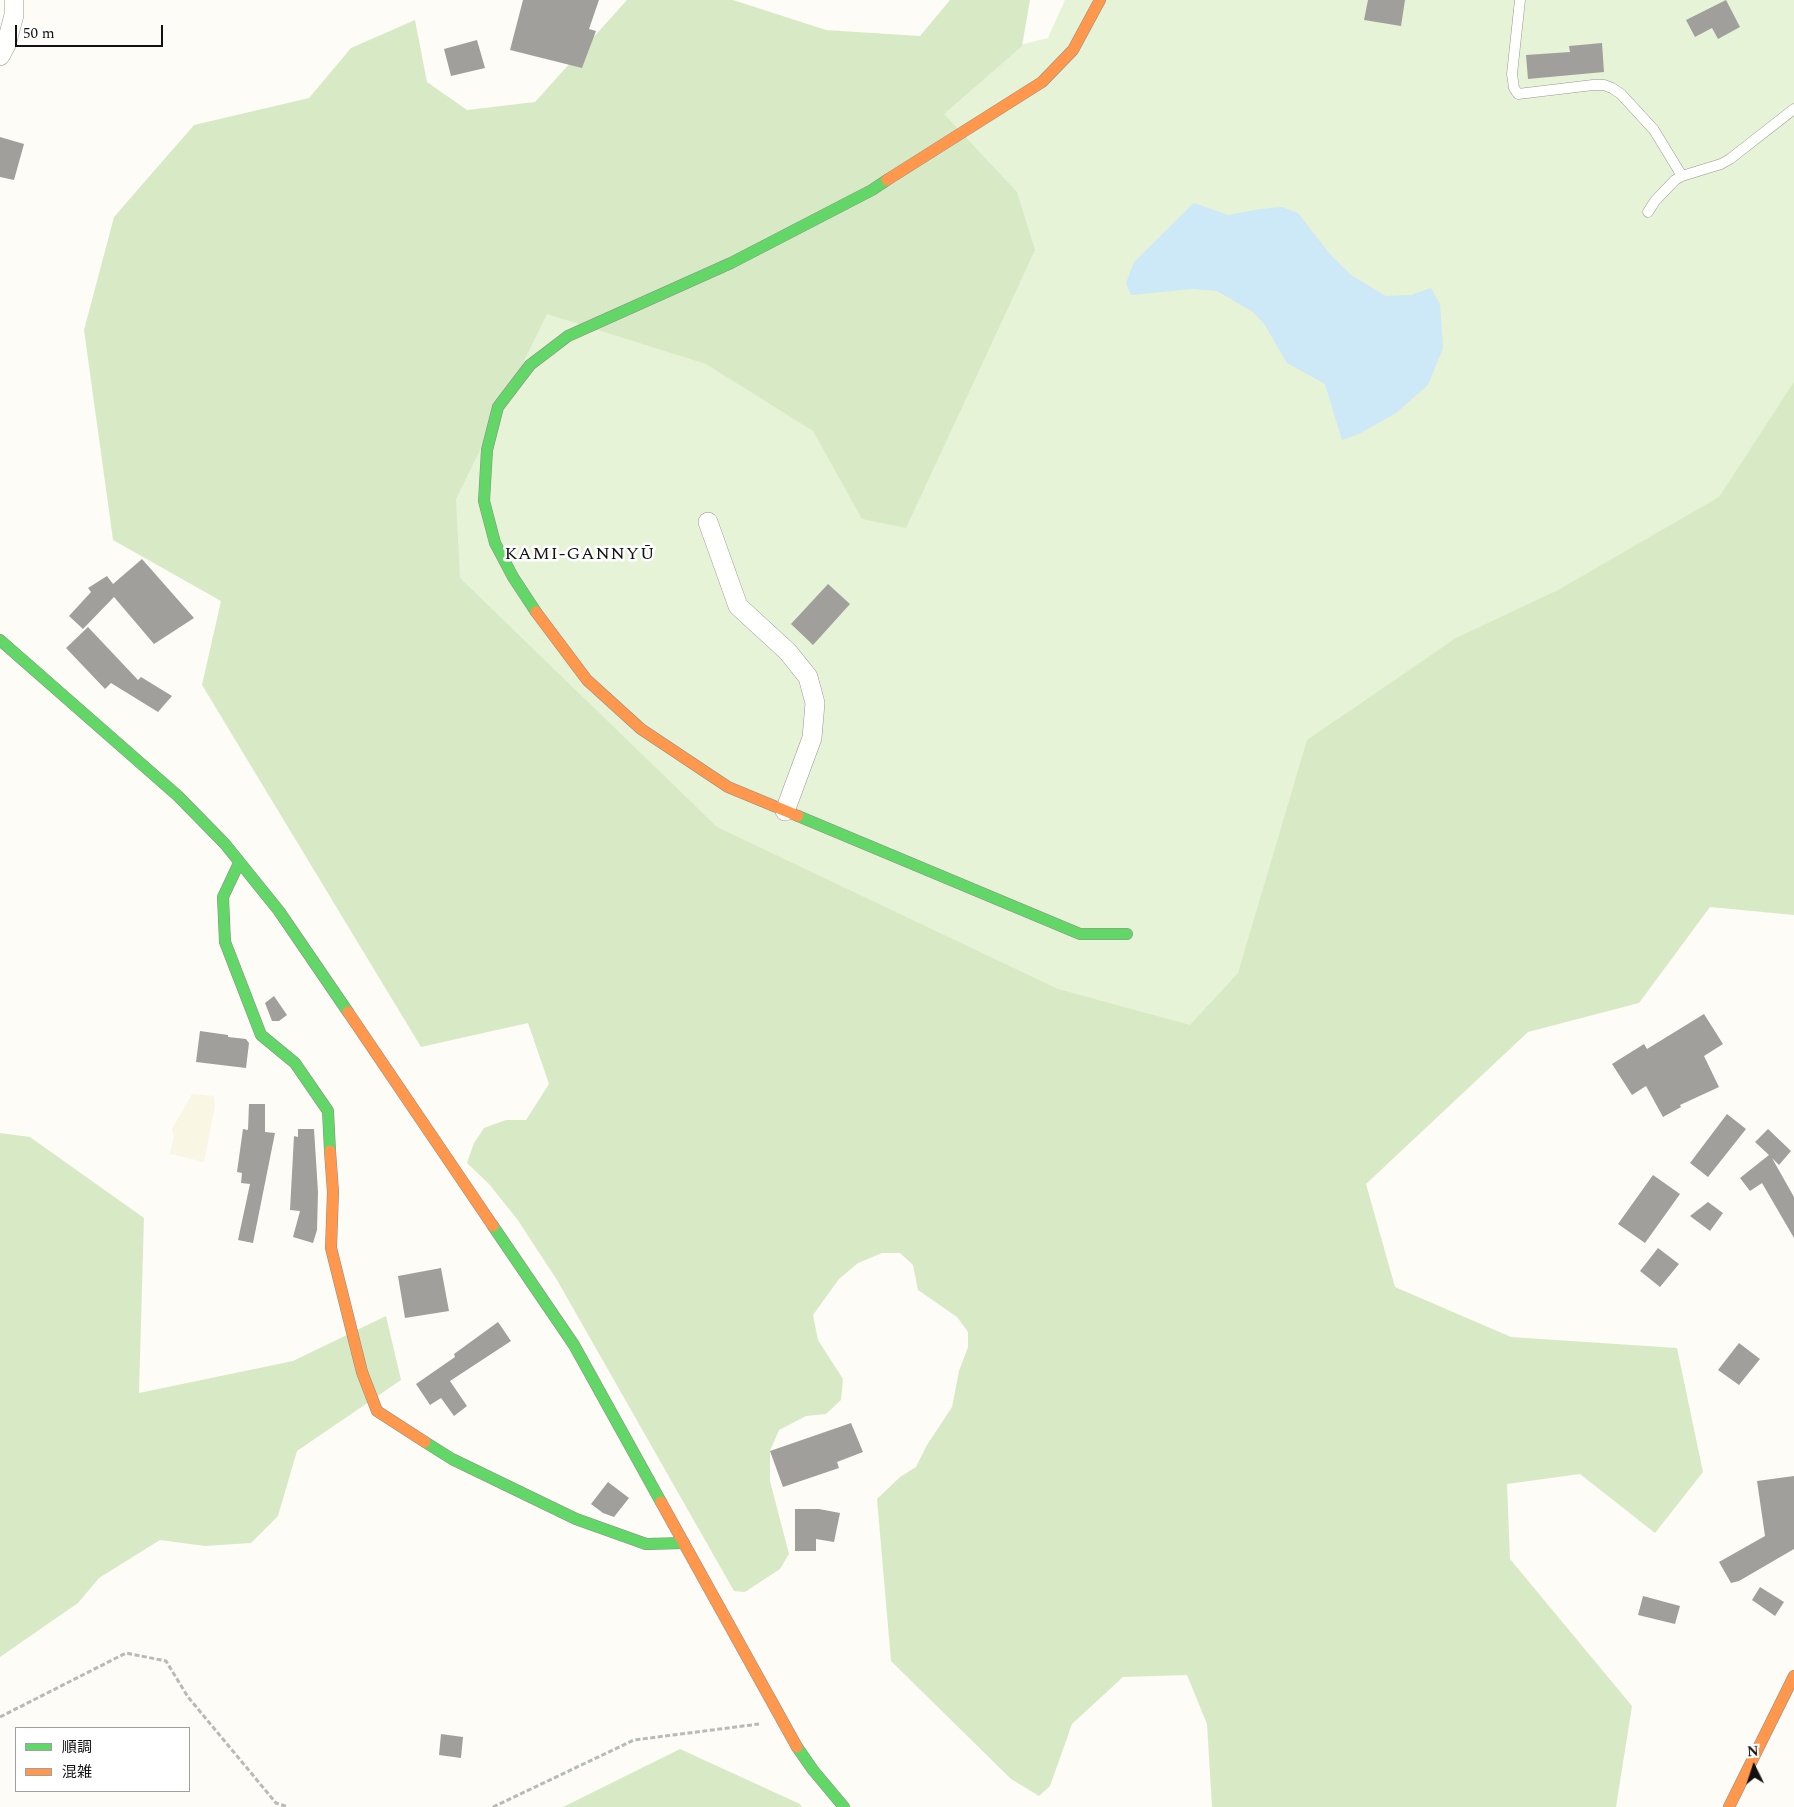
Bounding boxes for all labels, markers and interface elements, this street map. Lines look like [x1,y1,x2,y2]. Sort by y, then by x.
scale bar [18,15,165,47]
text: 50 m [23,22,55,45]
district label: KAMI-GANNYŪ [503,544,657,566]
legend [15,1727,190,1792]
text: 順調 [62,1736,92,1759]
text: N [1746,1741,1759,1762]
north arrow [1729,1742,1779,1792]
text: 混雑 [62,1761,92,1784]

